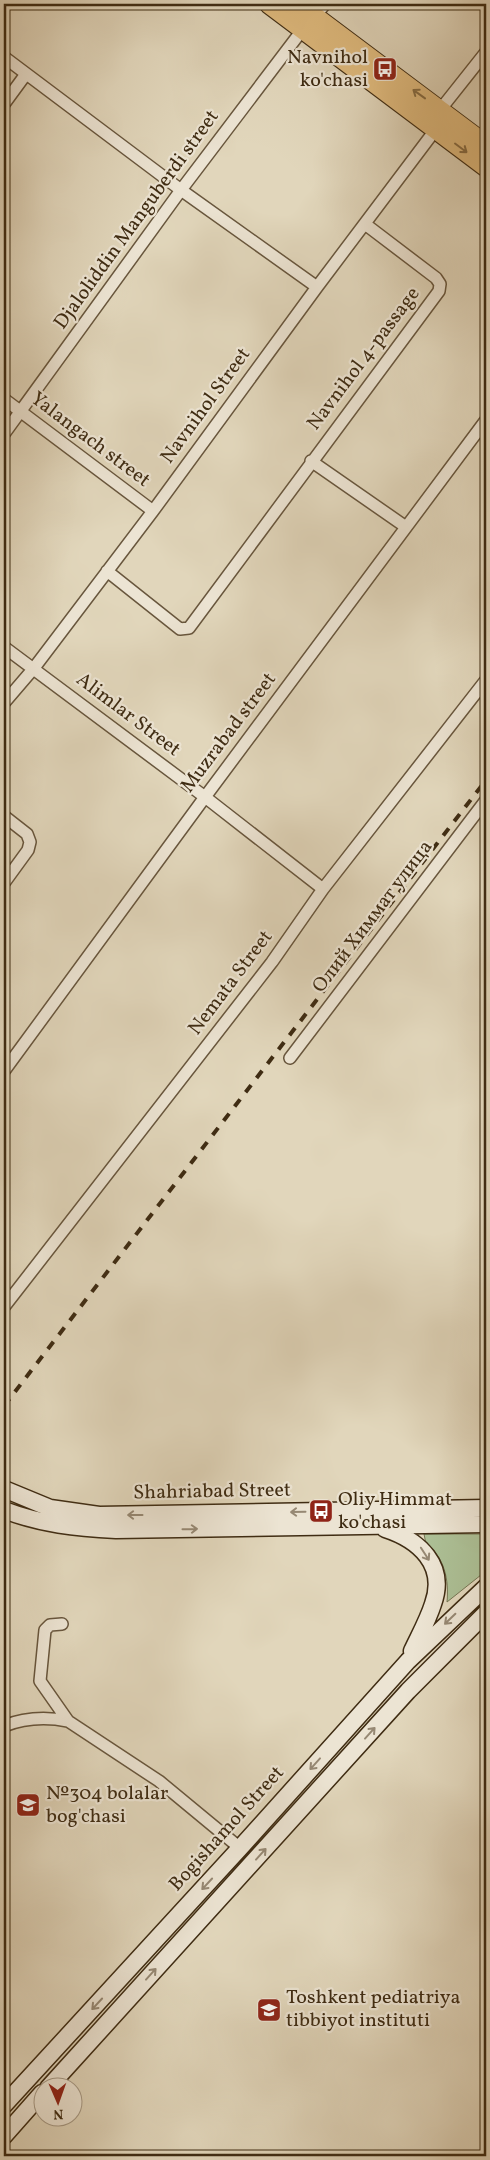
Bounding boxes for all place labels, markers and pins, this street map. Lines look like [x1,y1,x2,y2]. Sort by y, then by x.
place label: Navnihol ko'chasi [287,44,368,95]
bus stop icon: Navnihol ko'chasi [372,56,398,82]
place label: Oliy Himmat ko'chasi [338,1486,452,1537]
bus stop icon: Oliy Himmat ko'chasi [308,1498,334,1524]
place label: №304 bolalar bog'chasi [46,1780,168,1831]
school or university icon: №304 bolalar bog'chasi [15,1792,41,1818]
place label: Toshkent pediatriya tibbiyot instituti [286,1984,461,2035]
school or university icon: Toshkent pediatriya tibbiyot instituti [256,1997,282,2023]

